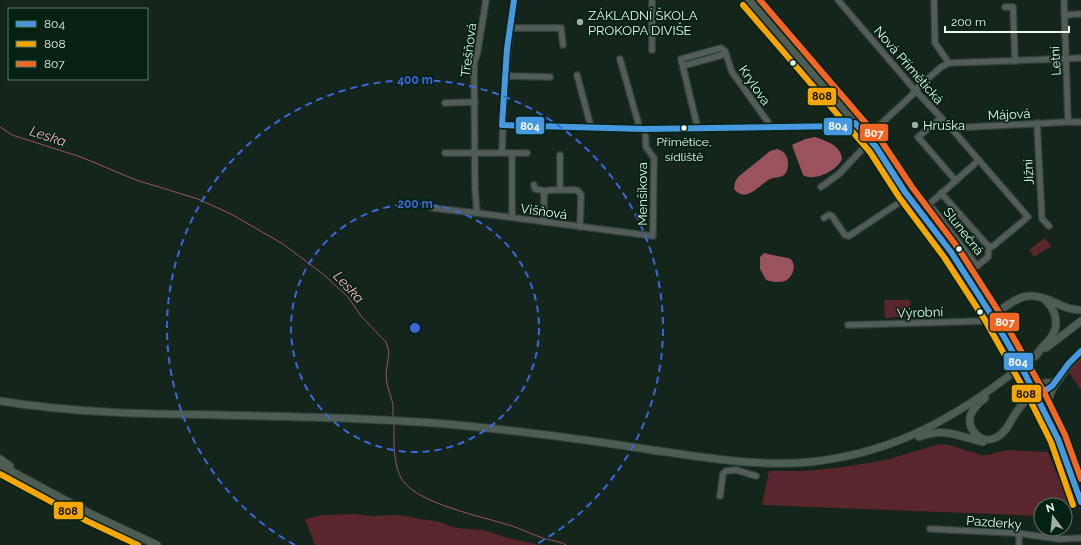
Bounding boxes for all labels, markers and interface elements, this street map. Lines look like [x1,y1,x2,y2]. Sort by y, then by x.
place label: ZÁKLADNÍ ŠKOLA PROKOPA DIVIŠE [588,7,698,38]
legend [8,8,148,80]
scale bar [945,8,1069,34]
text: 200 m [951,15,986,29]
text: 804 [44,17,65,31]
marker: ZÁKLADNÍ ŠKOLA PROKOPA DIVIŠE [575,17,585,27]
street label: Třešňová [458,22,479,78]
street label: Nová Přímětická [871,23,946,107]
text: 808 [44,37,66,51]
street label: Letní [1047,46,1064,76]
text: 807 [44,57,65,71]
unlabelled marker [788,58,798,68]
street label: Krylova [736,62,773,108]
text: 400 m [397,73,433,87]
line badge: 808 [807,87,837,106]
text: 808 [812,90,832,103]
street label: Májová [987,106,1031,123]
line badge: 804 [515,116,545,135]
line badge: 804 [823,117,853,136]
place label: Hruška [923,118,965,133]
text: 804 [520,120,540,133]
text: 804 [828,120,848,133]
marker: Hruška [910,120,920,130]
water label: Leska [28,123,68,149]
marker: Přímětice, sídliště [679,123,689,133]
line badge: 807 [859,123,889,142]
text: 807 [864,127,885,140]
place label: Přímětice, sídliště [656,135,712,164]
street label: Jižní [1020,158,1037,185]
street label: Menšíkova [635,162,650,226]
text: 200 m [397,197,433,211]
street label: Višňová [520,201,568,222]
street label: Slunečná [940,205,987,258]
unlabelled marker [954,244,964,254]
water label: Leska [330,268,368,306]
street label: Výrobní [897,304,944,321]
unlabelled marker [975,307,985,317]
line badge: 807 [989,312,1020,332]
text: 807 [995,316,1016,329]
centre of rings [408,321,422,335]
line badge: 804 [1003,352,1034,371]
text: 804 [1008,356,1028,369]
line badge: 808 [1011,384,1042,403]
text: 808 [1016,388,1036,401]
north arrow [1033,497,1073,537]
text: N [1045,500,1056,515]
line badge: 808 [53,501,84,520]
text: 808 [58,505,78,518]
street label: Pazderky [966,513,1022,532]

